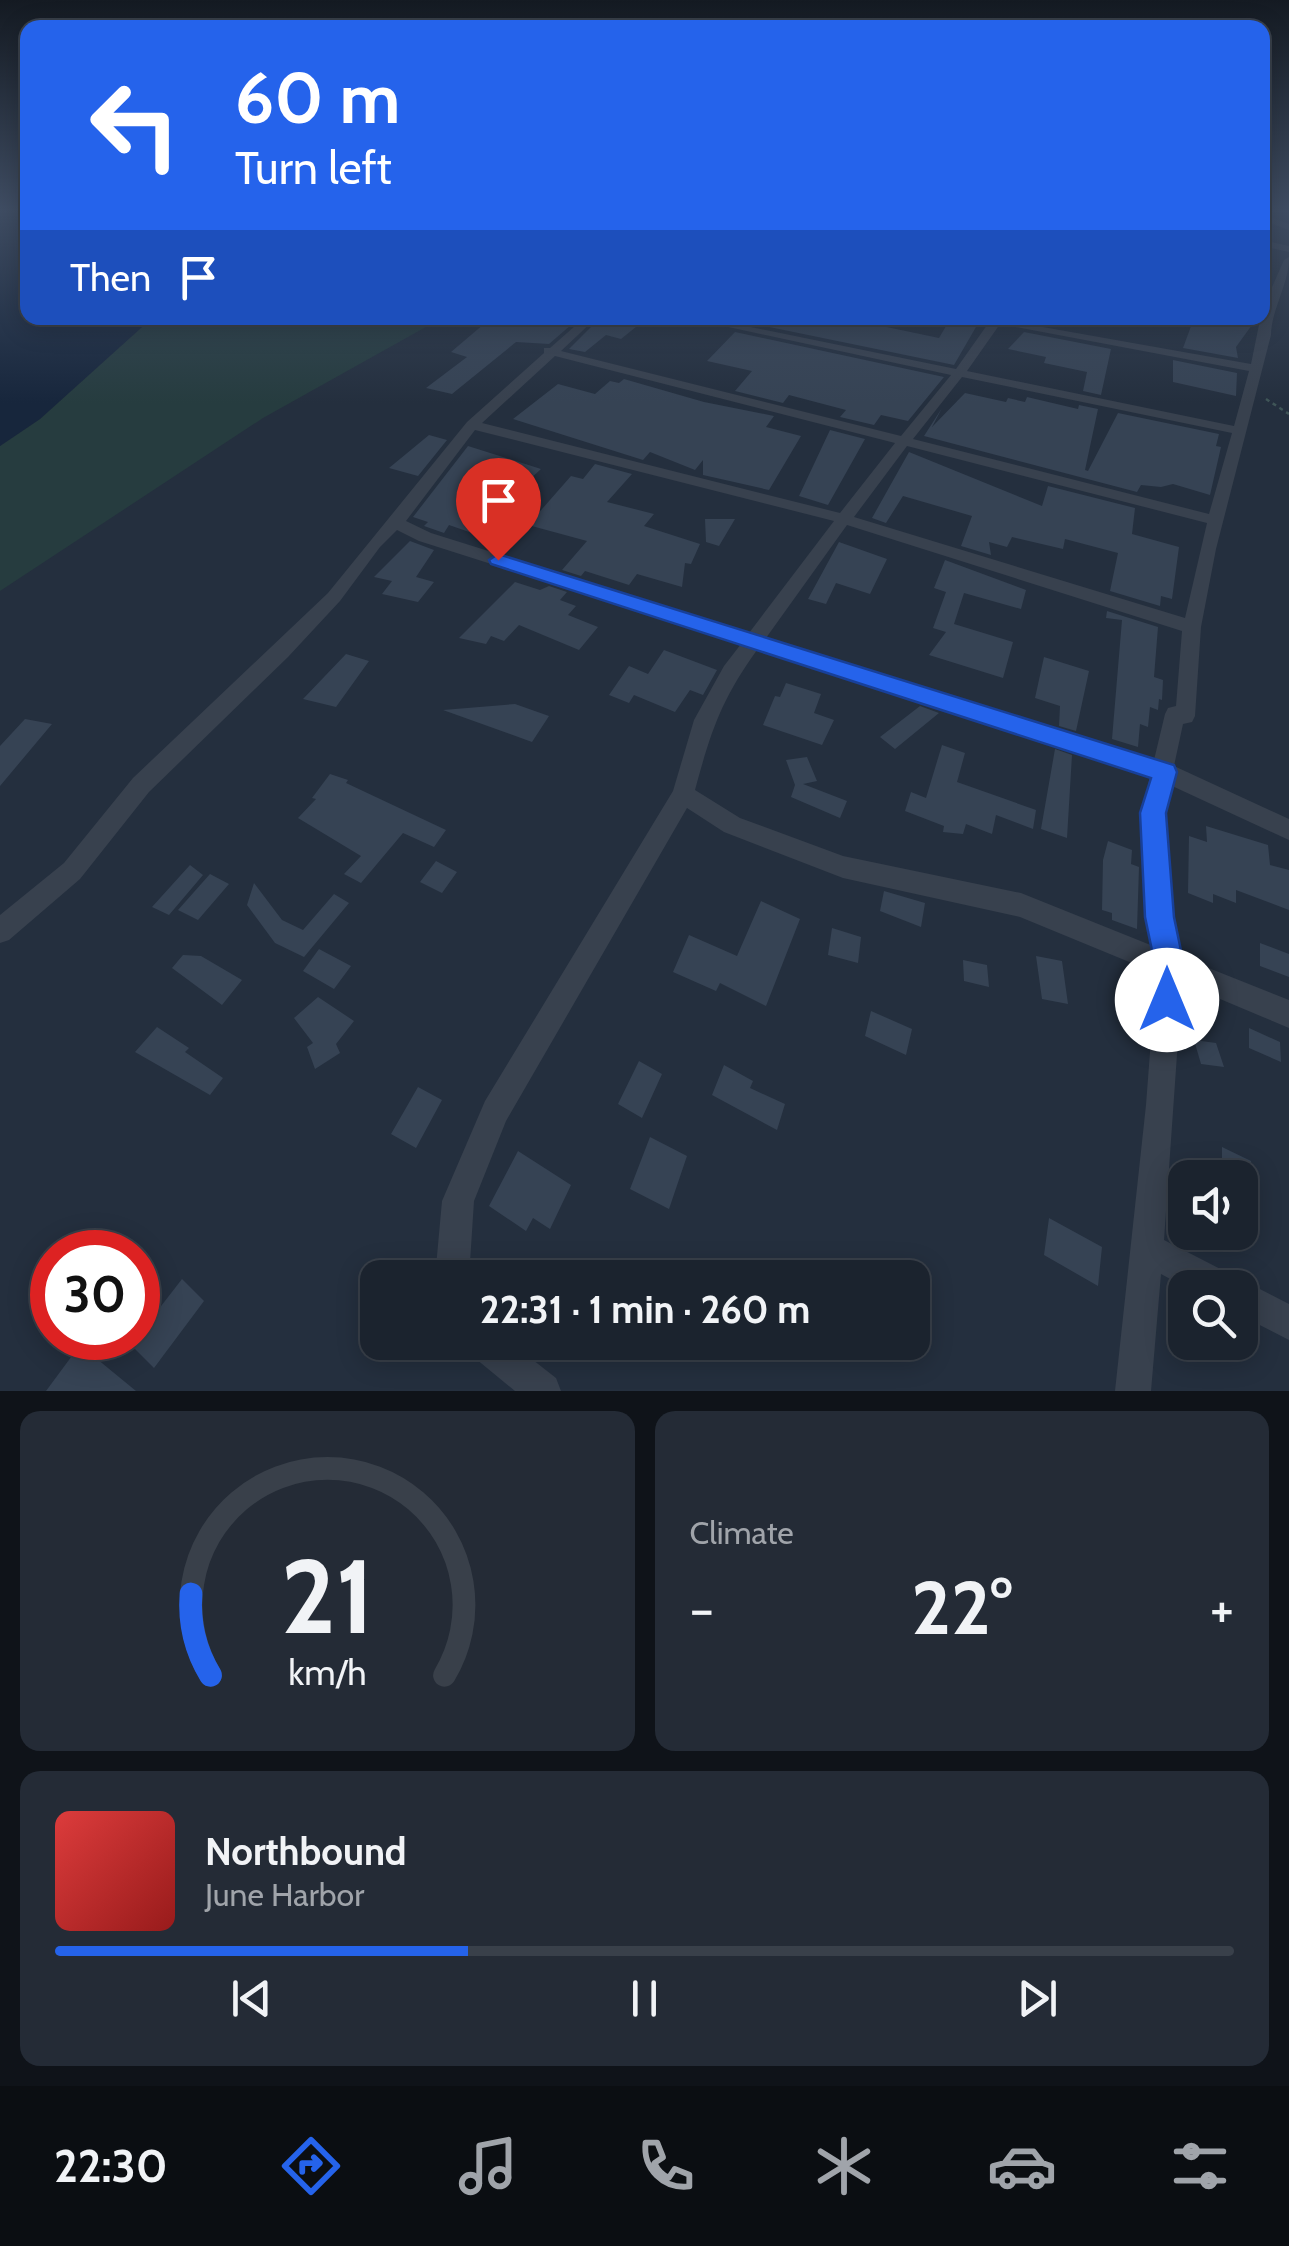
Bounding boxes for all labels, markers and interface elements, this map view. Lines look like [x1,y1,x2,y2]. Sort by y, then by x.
text: 60 m [235,55,400,141]
icon: left [70,60,200,190]
text: Turn left [235,141,392,195]
icon: arrive [171,250,226,305]
text: Then [70,254,151,301]
pin [456,458,541,561]
icon: arrive [471,473,526,528]
position arrow [1115,948,1219,1052]
map controls [1168,1160,1258,1360]
button: sound [1168,1160,1258,1250]
speed limit sign: 30 [30,1230,160,1360]
button: search [1168,1270,1258,1360]
text: 22:31 · 1 min · 260 m [480,1286,810,1333]
text: Climate [690,1513,794,1552]
text: 21 [281,1533,374,1659]
text: 22° [911,1562,1012,1653]
text: − [690,1575,714,1642]
text: + [1210,1575,1234,1642]
text: km/h [288,1651,366,1694]
text: Northbound [205,1828,407,1875]
text: June Harbor [205,1875,364,1914]
icon: previous [224,1971,279,2026]
icon: pause [617,1971,672,2026]
icon: next [1010,1971,1065,2026]
icon: directions [276,2131,346,2201]
icon: music [453,2131,523,2201]
icon: phone [631,2131,701,2201]
icon: climate [809,2131,879,2201]
icon: car [987,2131,1057,2201]
icon: filters [1165,2131,1235,2201]
text: 22:30 [54,2139,168,2193]

